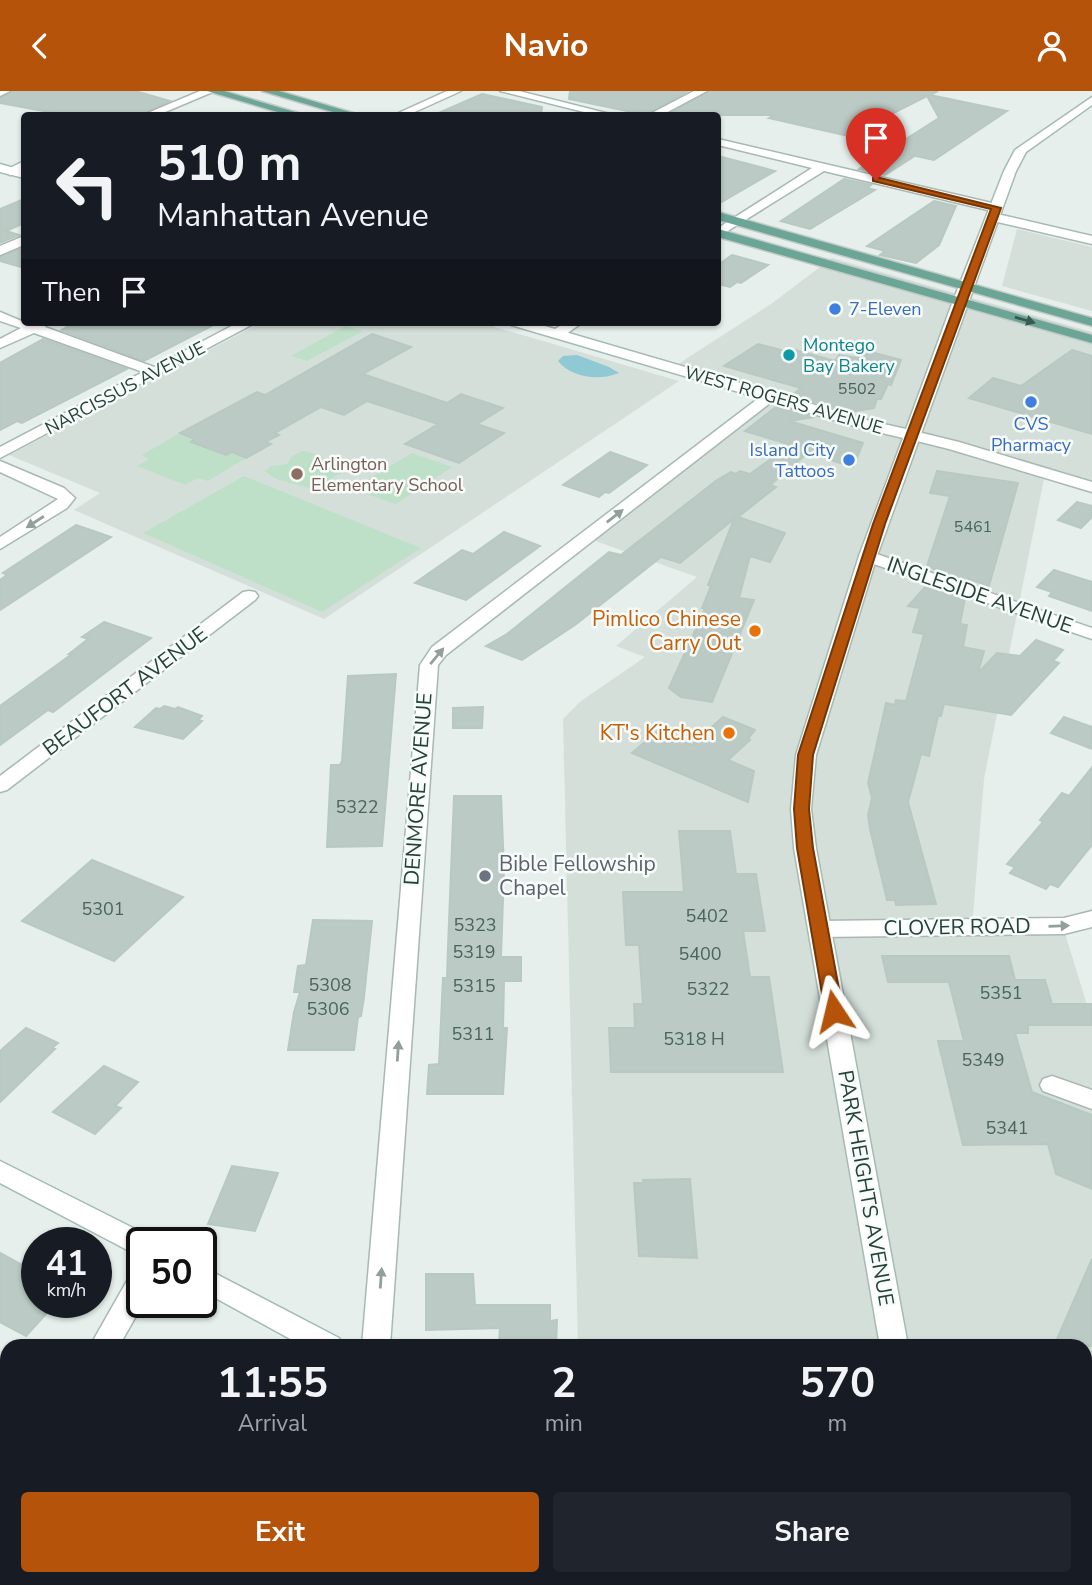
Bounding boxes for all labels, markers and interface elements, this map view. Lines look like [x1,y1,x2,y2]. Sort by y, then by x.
text: Navio [504,24,588,67]
icon: back [21,27,59,65]
icon: person [1033,27,1071,65]
pin [846,108,906,180]
icon: arrive [857,119,895,157]
text: 510 m [157,130,301,197]
icon: left [42,140,133,231]
text: Manhattan Avenue [157,194,429,237]
icon: arrive [115,273,153,311]
text: Then [42,275,101,310]
place label: 7-Eleven [849,297,922,321]
marker: 7-Eleven [827,301,843,317]
one-way arrow [1014,315,1036,326]
place label: Montego Bay Bakery [803,333,896,378]
street label: NARCISSUS AVENUE [41,336,209,440]
marker: Montego Bay Bakery [781,347,797,363]
street label: WEST ROGERS AVENUE [682,360,886,440]
house number: 5502 [838,378,876,400]
marker: CVS Pharmacy [1023,394,1039,410]
place label: CVS Pharmacy [991,412,1072,457]
place label: Island City Tattoos [750,438,836,483]
place label: Arlington Elementary School [311,452,464,497]
marker: Island City Tattoos [841,452,857,468]
marker: Arlington Elementary School [289,466,305,482]
one-way arrow [606,510,624,524]
one-way arrow [25,516,44,529]
house number: 5461 [954,516,992,538]
street label: INGLESIDE AVENUE [883,550,1077,640]
place label: Pimlico Chinese Carry Out [592,605,742,657]
street label: BEAUFORT AVENUE [37,620,213,762]
marker: Pimlico Chinese Carry Out [747,623,763,639]
one-way arrow [429,647,444,665]
street label: DENMORE AVENUE [397,692,439,886]
place label: KT's Kitchen [600,719,715,747]
marker: KT's Kitchen [721,725,737,741]
house number: 5322 [335,795,379,819]
place label: Bible Fellowship Chapel [499,850,656,902]
marker: Bible Fellowship Chapel [477,868,493,884]
house number: 5301 [81,897,125,921]
house number: 5402 [685,904,729,928]
street label: CLOVER ROAD [883,912,1031,942]
house number: 5323 [453,913,497,937]
one-way arrow [1049,920,1071,931]
house number: 5319 [452,940,496,964]
house number: 5400 [678,942,722,966]
house number: 5308 [308,973,352,997]
house number: 5315 [452,974,496,998]
position arrow [797,974,871,1048]
house number: 5322 [686,977,730,1001]
house number: 5351 [979,981,1023,1005]
house number: 5306 [306,997,350,1021]
house number: 5311 [451,1022,495,1046]
house number: 5318 H [663,1027,725,1051]
one-way arrow [393,1040,404,1062]
house number: 5349 [961,1048,1005,1072]
street label: PARK HEIGHTS AVENUE [831,1068,901,1308]
house number: 5341 [985,1116,1029,1140]
speed limit sign: 50 [126,1227,217,1318]
text: 41 [45,1240,88,1287]
one-way arrow [376,1266,387,1288]
text: km/h [47,1278,86,1302]
text: 11:55 [217,1355,328,1412]
text: 2 [551,1355,576,1412]
text: 570 [800,1355,875,1412]
text: Arrival [238,1408,307,1439]
text: min [545,1408,583,1439]
text: m [828,1408,847,1439]
button: Exit [21,1492,539,1572]
button: Share [553,1492,1071,1572]

